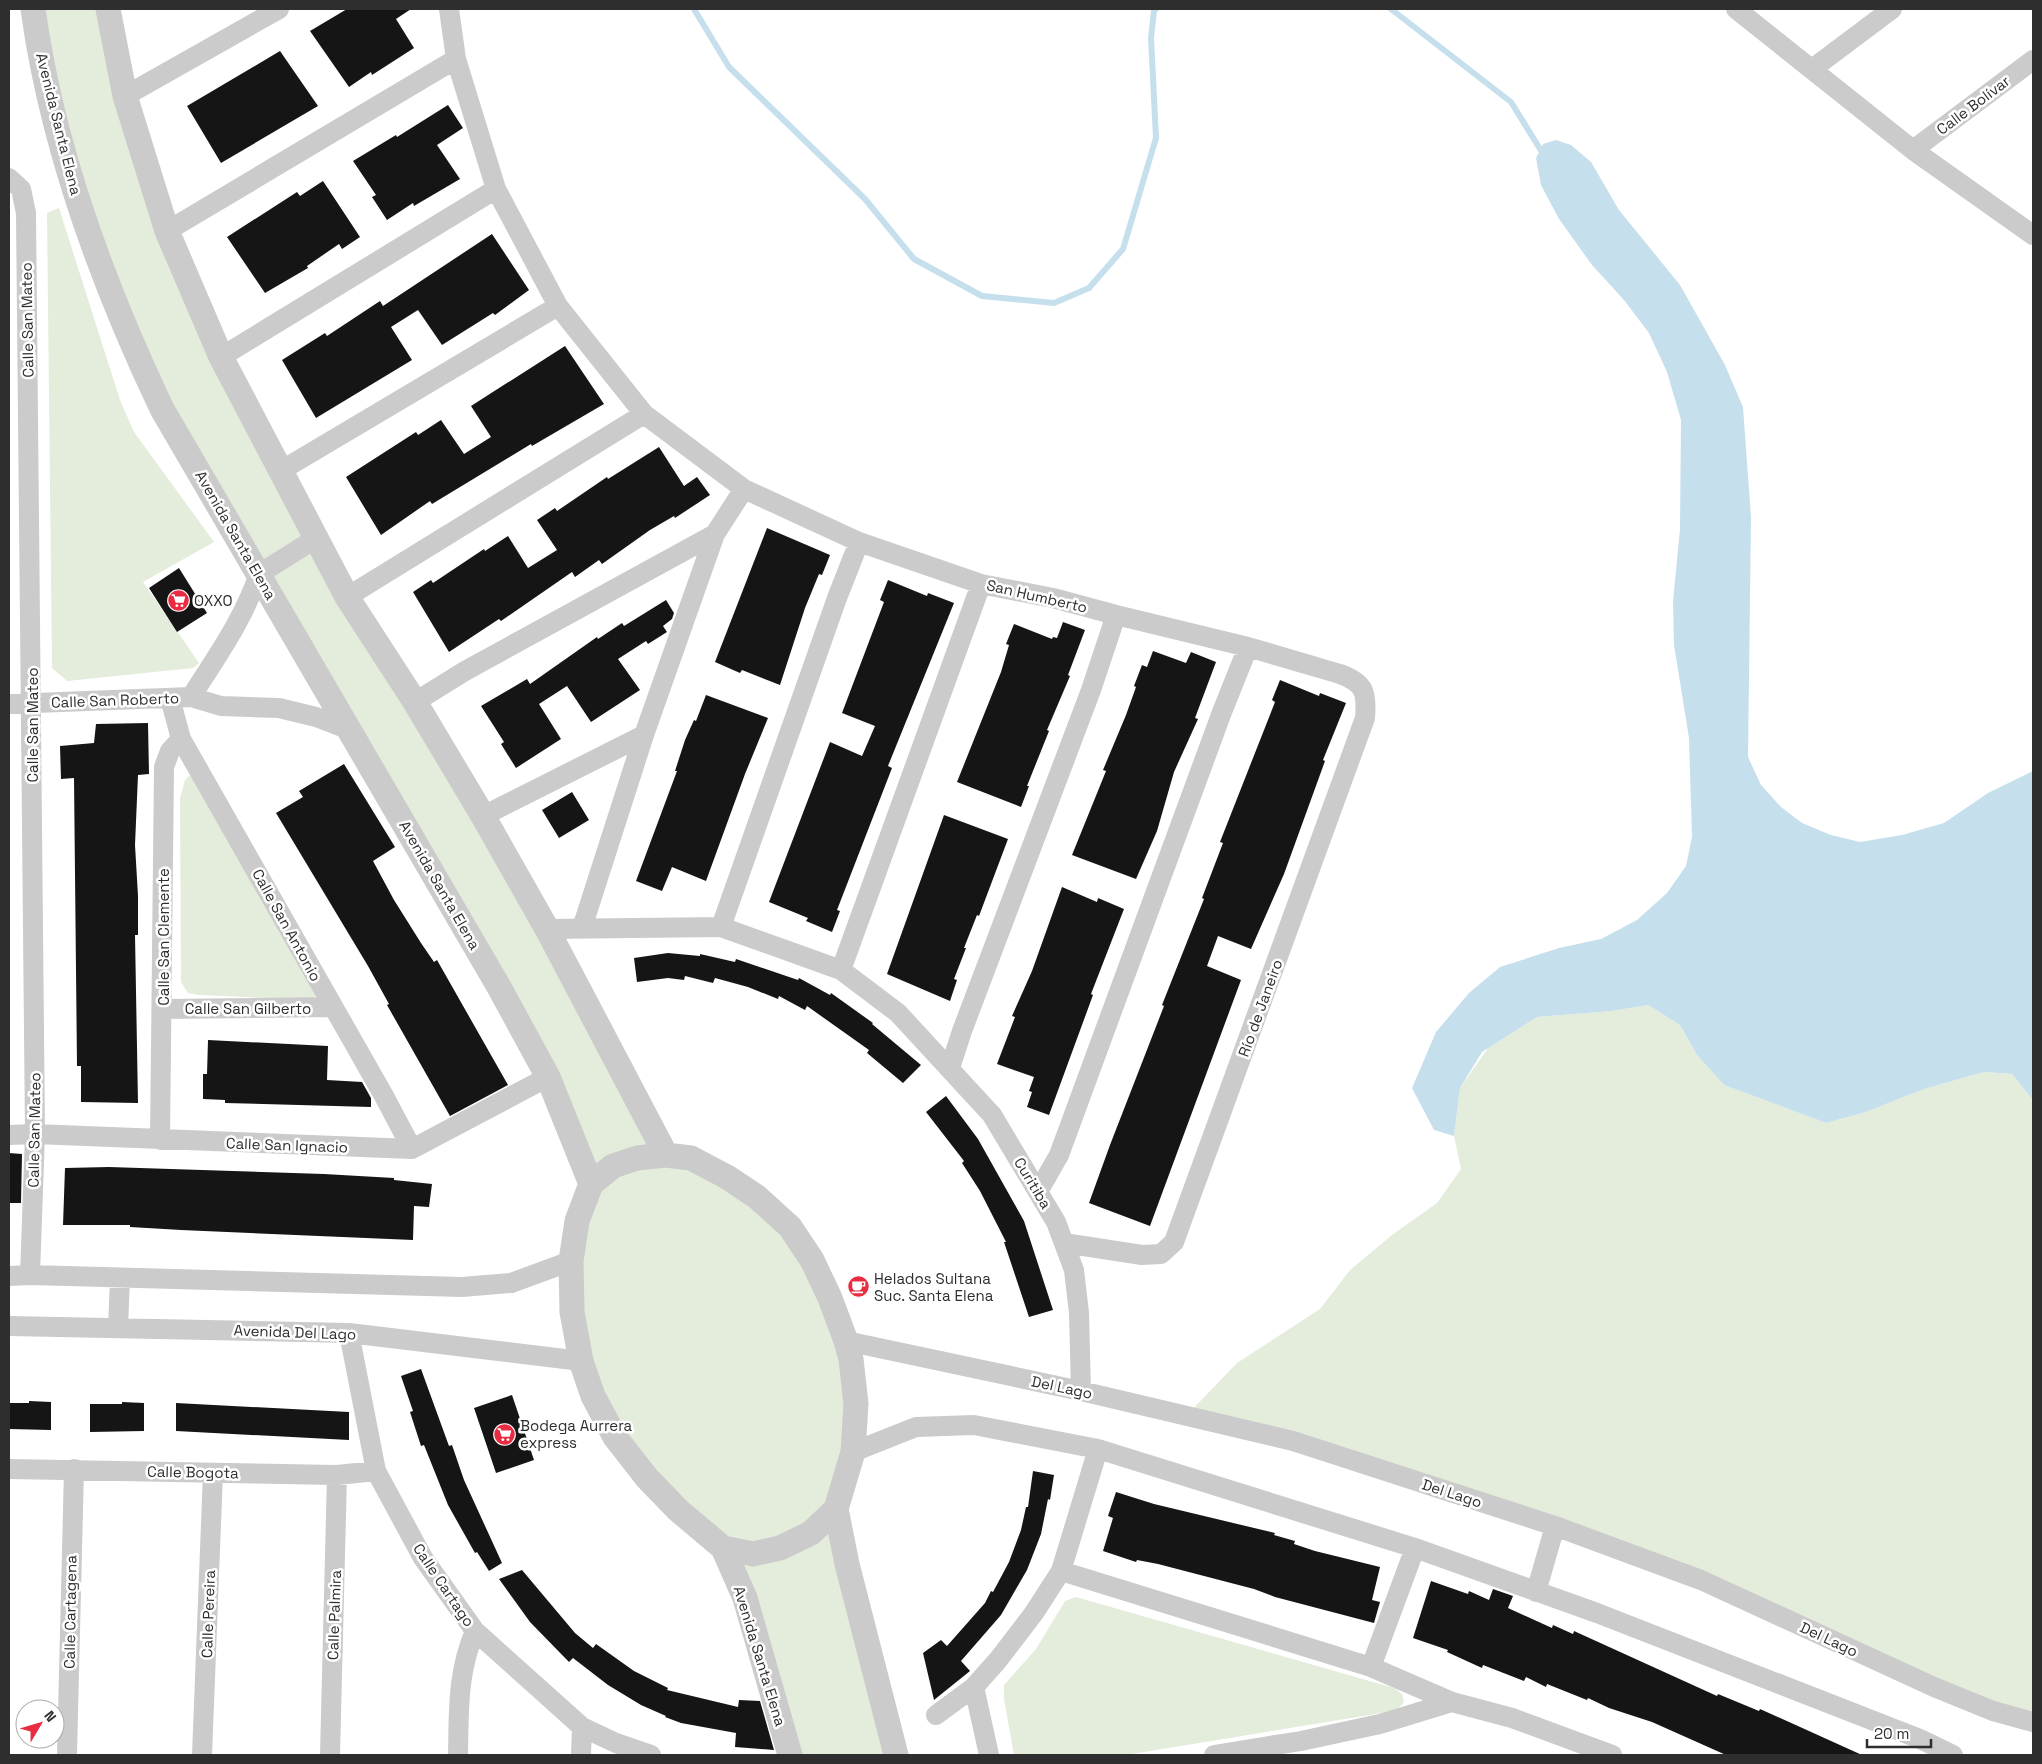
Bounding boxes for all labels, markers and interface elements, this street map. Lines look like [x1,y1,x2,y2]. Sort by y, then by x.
street label: Avenida Santa Elena [32,51,86,197]
street label: Calle Bolívar [1933,71,2014,139]
street label: Calle San Mateo [16,262,38,378]
street label: Avenida Santa Elena [191,467,281,603]
street label: San Humberto [985,575,1089,617]
supermarket icon: OXXO [166,588,190,612]
place label: OXXO [194,591,233,610]
street label: Calle San Mateo [23,667,42,783]
street label: Calle San Roberto [51,688,179,712]
street label: Avenida Santa Elena [395,817,485,953]
street label: Calle San Antonio [248,866,326,984]
street label: Calle San Clemente [154,868,173,1006]
street label: Río de Janeiro [1234,957,1286,1059]
street label: Calle San Gilberto [185,999,311,1018]
street label: Calle San Mateo [23,1072,45,1188]
street label: Calle San Ignacio [226,1133,348,1157]
street label: Curitiba [1010,1154,1056,1213]
place label: Helados Sultana Suc. Santa Elena [874,1269,994,1305]
cafe icon: Helados Sultana Suc. Santa Elena [846,1275,870,1299]
street label: Avenida Del Lago [233,1320,357,1344]
street label: Del Lago [1030,1371,1094,1403]
place label: Bodega Aurrera express [520,1416,633,1452]
supermarket icon: Bodega Aurrera express [492,1422,516,1446]
street label: Calle Bogota [147,1462,239,1482]
street label: Del Lago [1420,1474,1484,1512]
street label: Calle Cartago [409,1540,479,1630]
street label: Calle Cartagena [60,1555,80,1669]
street label: Calle Pereira [197,1569,219,1658]
street label: Calle Palmira [323,1569,345,1660]
street label: Avenida Santa Elena [730,1584,791,1729]
street label: Del Lago [1797,1617,1861,1661]
north arrow [15,1699,65,1749]
text: N [40,1707,60,1725]
scale bar [1867,1716,1931,1748]
text: 20 m [1874,1724,1909,1743]

